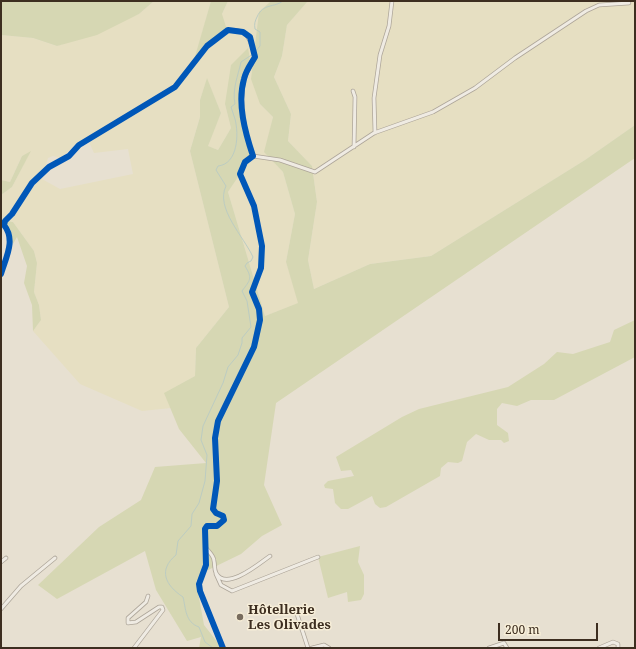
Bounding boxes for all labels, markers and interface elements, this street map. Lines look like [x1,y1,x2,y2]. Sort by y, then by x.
place label: Hôtellerie Les Olivades [248,602,331,633]
marker: Hôtellerie Les Olivades [235,612,245,622]
scale bar [500,615,600,641]
text: 200 m [505,621,540,638]

